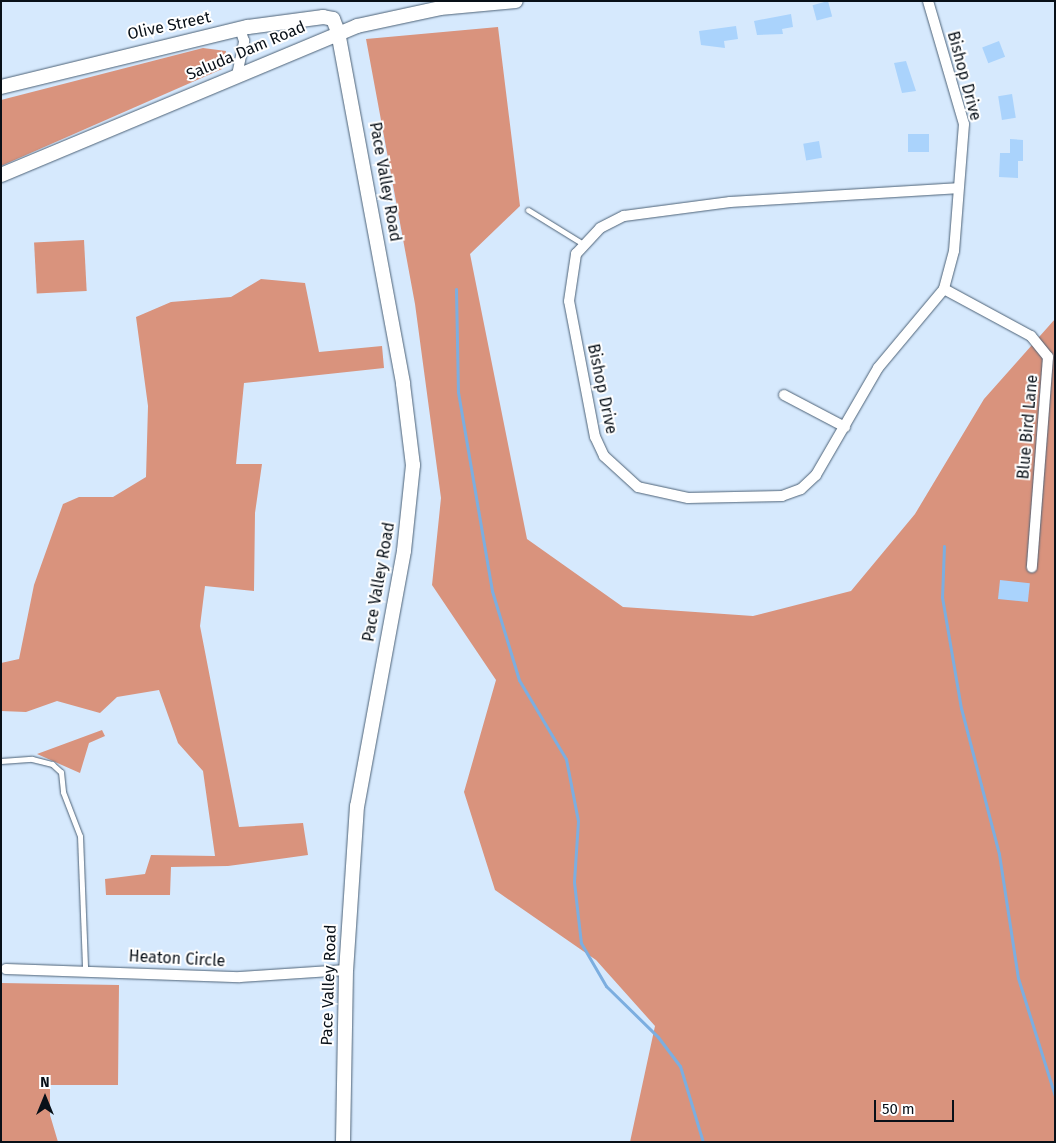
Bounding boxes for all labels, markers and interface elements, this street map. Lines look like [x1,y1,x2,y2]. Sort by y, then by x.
street label: Olive Street [126,8,212,44]
street label: Saluda Dam Road [184,17,308,85]
street label: Bishop Drive [943,29,985,123]
street label: Pace Valley Road [365,121,405,243]
street label: Bishop Drive [583,342,621,436]
street label: Blue Bird Lane [1014,374,1042,480]
street label: Pace Valley Road [359,521,399,643]
street label: Pace Valley Road [317,924,341,1046]
street label: Heaton Circle [128,947,226,971]
north arrow [20,1073,70,1123]
text: N [40,1074,50,1091]
scale bar [876,1090,956,1122]
text: 50 m [882,1100,915,1118]

